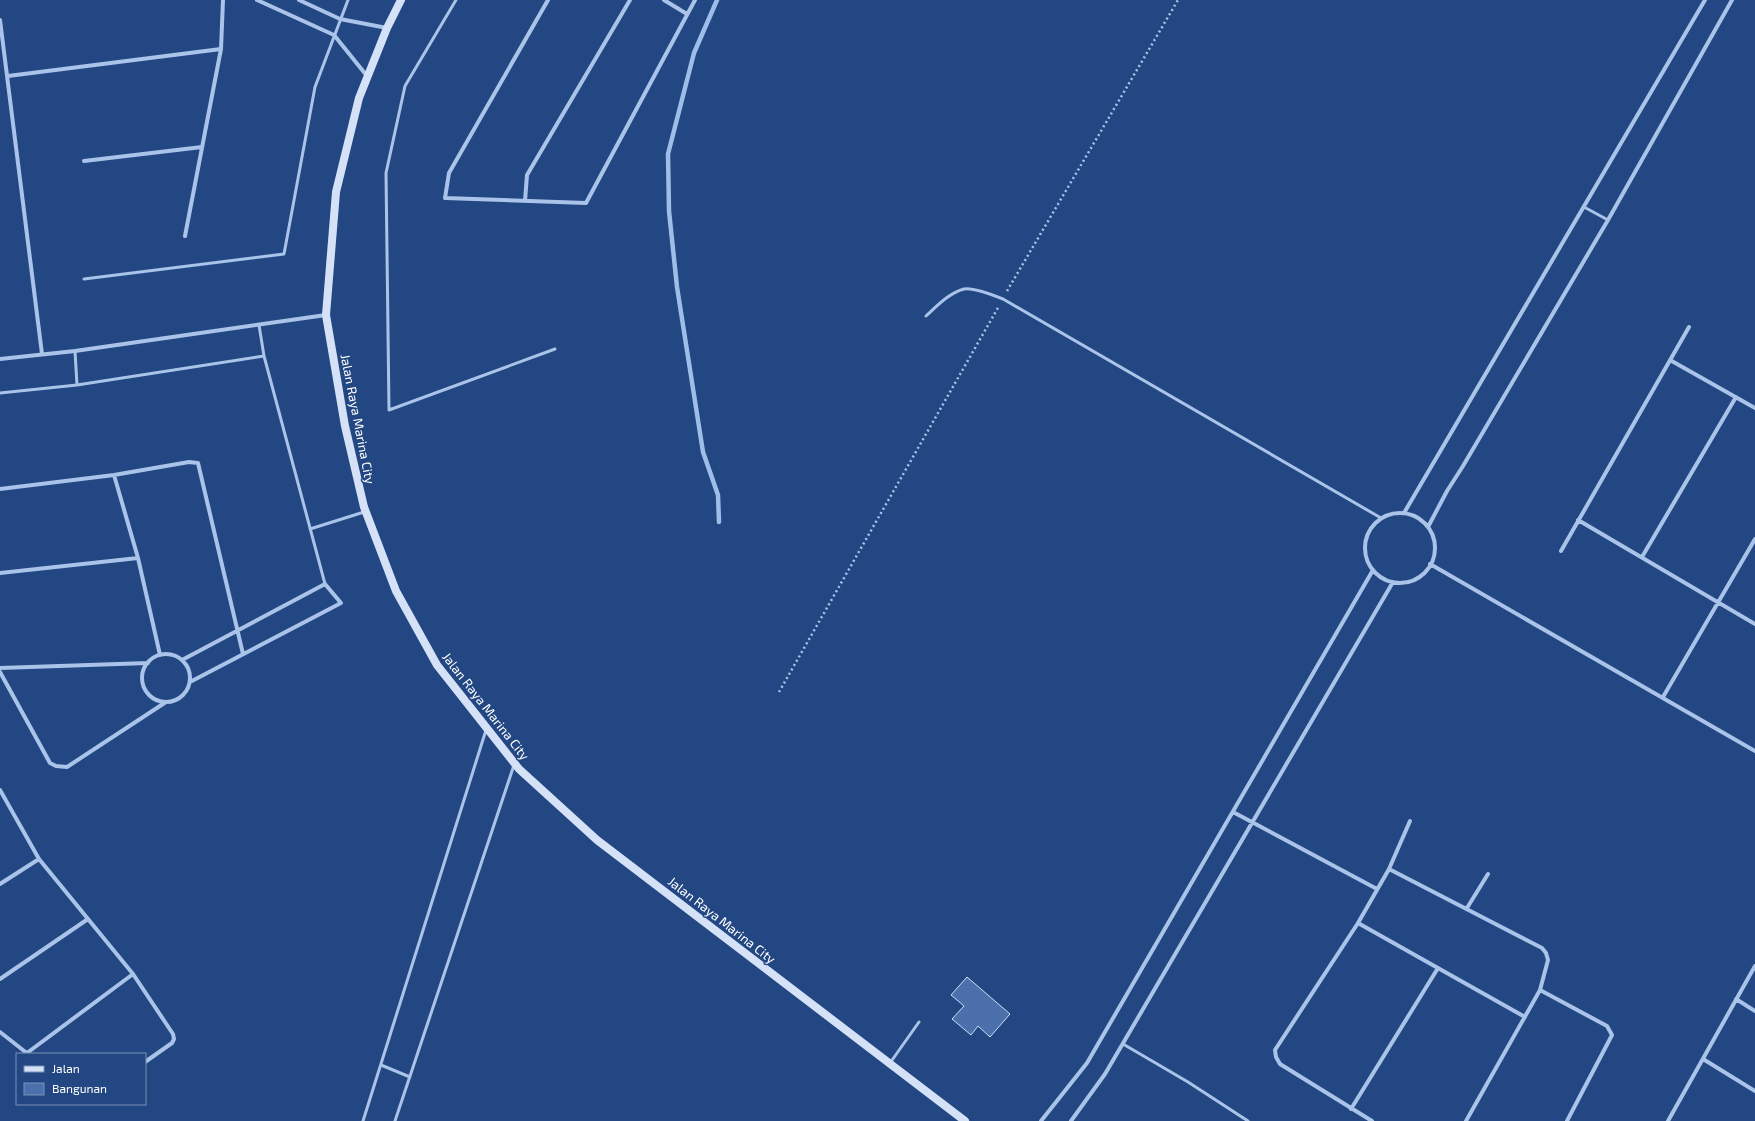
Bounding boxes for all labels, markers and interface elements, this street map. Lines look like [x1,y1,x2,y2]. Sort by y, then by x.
street label: Jalan Raya Marina City [338,353,378,485]
street label: Jalan Raya Marina City [439,649,533,763]
street label: Jalan Raya Marina City [665,873,779,967]
legend [16,1053,146,1105]
text: Jalan [52,1061,80,1075]
text: Bangunan [52,1081,107,1095]

